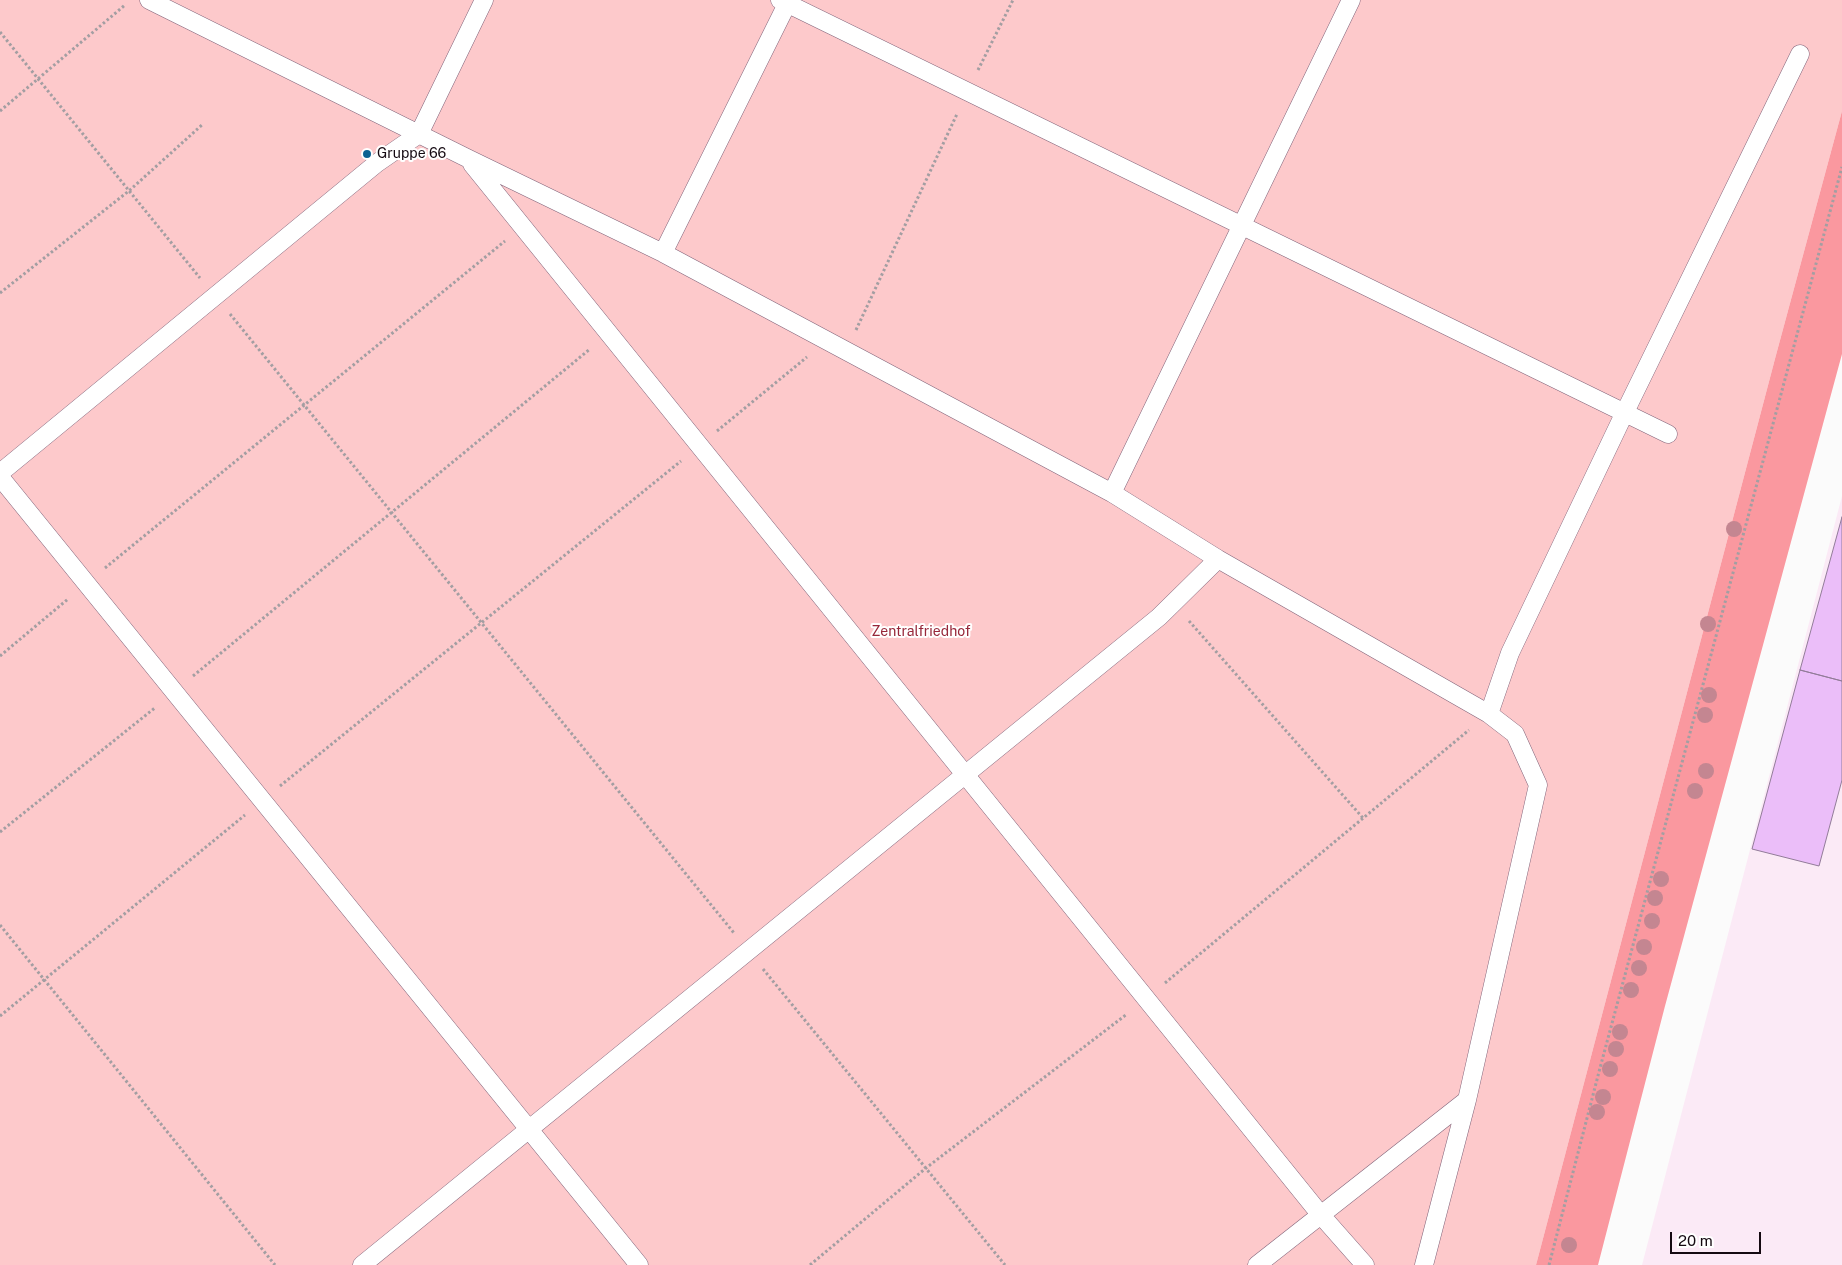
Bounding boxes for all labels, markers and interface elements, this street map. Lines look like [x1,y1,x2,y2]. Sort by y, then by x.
place label: Gruppe 66 [377,146,446,162]
marker: Gruppe 66 [361,148,373,160]
park label: Zentralfriedhof [872,624,970,640]
scale bar [1672,1222,1763,1254]
text: 20 m [1678,1232,1713,1249]

